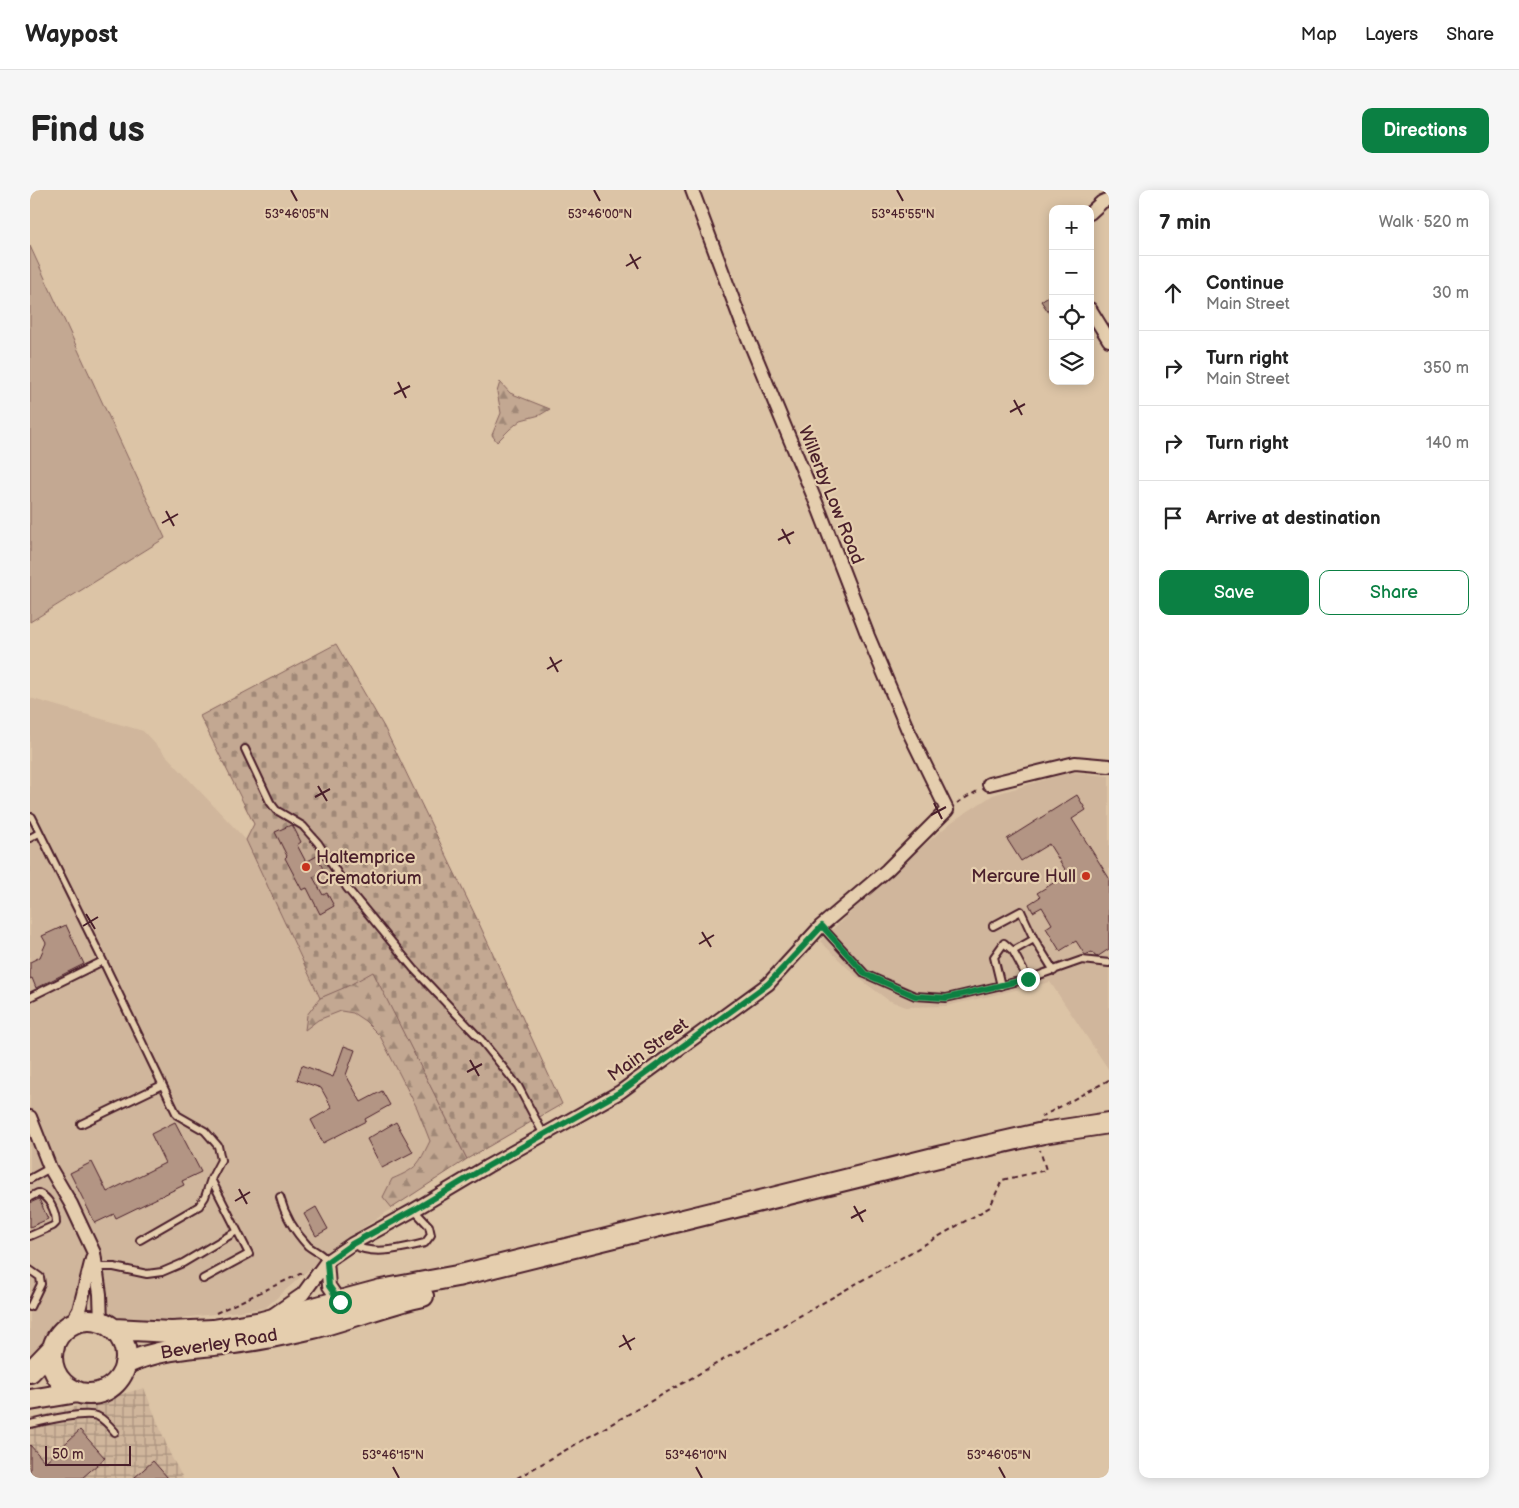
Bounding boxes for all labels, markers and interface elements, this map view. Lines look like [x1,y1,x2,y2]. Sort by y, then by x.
text: Waypost [25,20,118,49]
text: Map [1301,24,1337,45]
text: Layers [1365,24,1418,45]
text: Share [1446,24,1494,45]
button: Directions [1362,108,1489,153]
text: Find us [30,109,145,152]
map controls [1049,205,1094,385]
button: + [1049,205,1094,250]
text: 53°46'05"N [265,207,329,222]
text: 53°46'00"N [568,207,632,222]
text: 53°45'55"N [871,207,935,222]
text: 7 min [1159,210,1211,235]
text: Walk · 520 m [1379,213,1469,232]
button: − [1049,250,1094,295]
text: Continue [1206,272,1284,295]
icon: ahead [1159,279,1187,307]
text: 30 m [1432,284,1469,303]
button: locate [1049,295,1094,340]
text: Main Street [1206,295,1290,314]
button: layers [1049,340,1094,385]
text: Turn right [1206,347,1289,370]
icon: right [1159,354,1187,382]
text: 350 m [1423,359,1469,378]
text: Main Street [1206,370,1290,389]
street label: Willerby Low Road [794,423,868,567]
icon: right [1159,429,1187,457]
text: Turn right [1206,432,1289,455]
text: 140 m [1426,434,1469,453]
icon: arrive [1159,504,1187,532]
text: Arrive at destination [1206,507,1381,530]
button: Save [1159,570,1309,615]
button: Share [1319,570,1469,615]
place label: Haltemprice Crematorium [316,847,422,889]
marker: Haltemprice Crematorium [300,861,312,873]
place label: Mercure Hull [971,866,1076,887]
marker: Mercure Hull [1080,870,1092,882]
route end [1017,968,1040,991]
street label: Main Street [604,1014,693,1086]
route start [329,1291,352,1314]
street label: Beverley Road [159,1324,279,1364]
scale bar [45,1443,131,1466]
text: 50 m [52,1446,84,1463]
text: 53°46'15"N [362,1448,424,1463]
text: 53°46'10"N [665,1448,727,1463]
text: 53°46'05"N [967,1448,1031,1463]

